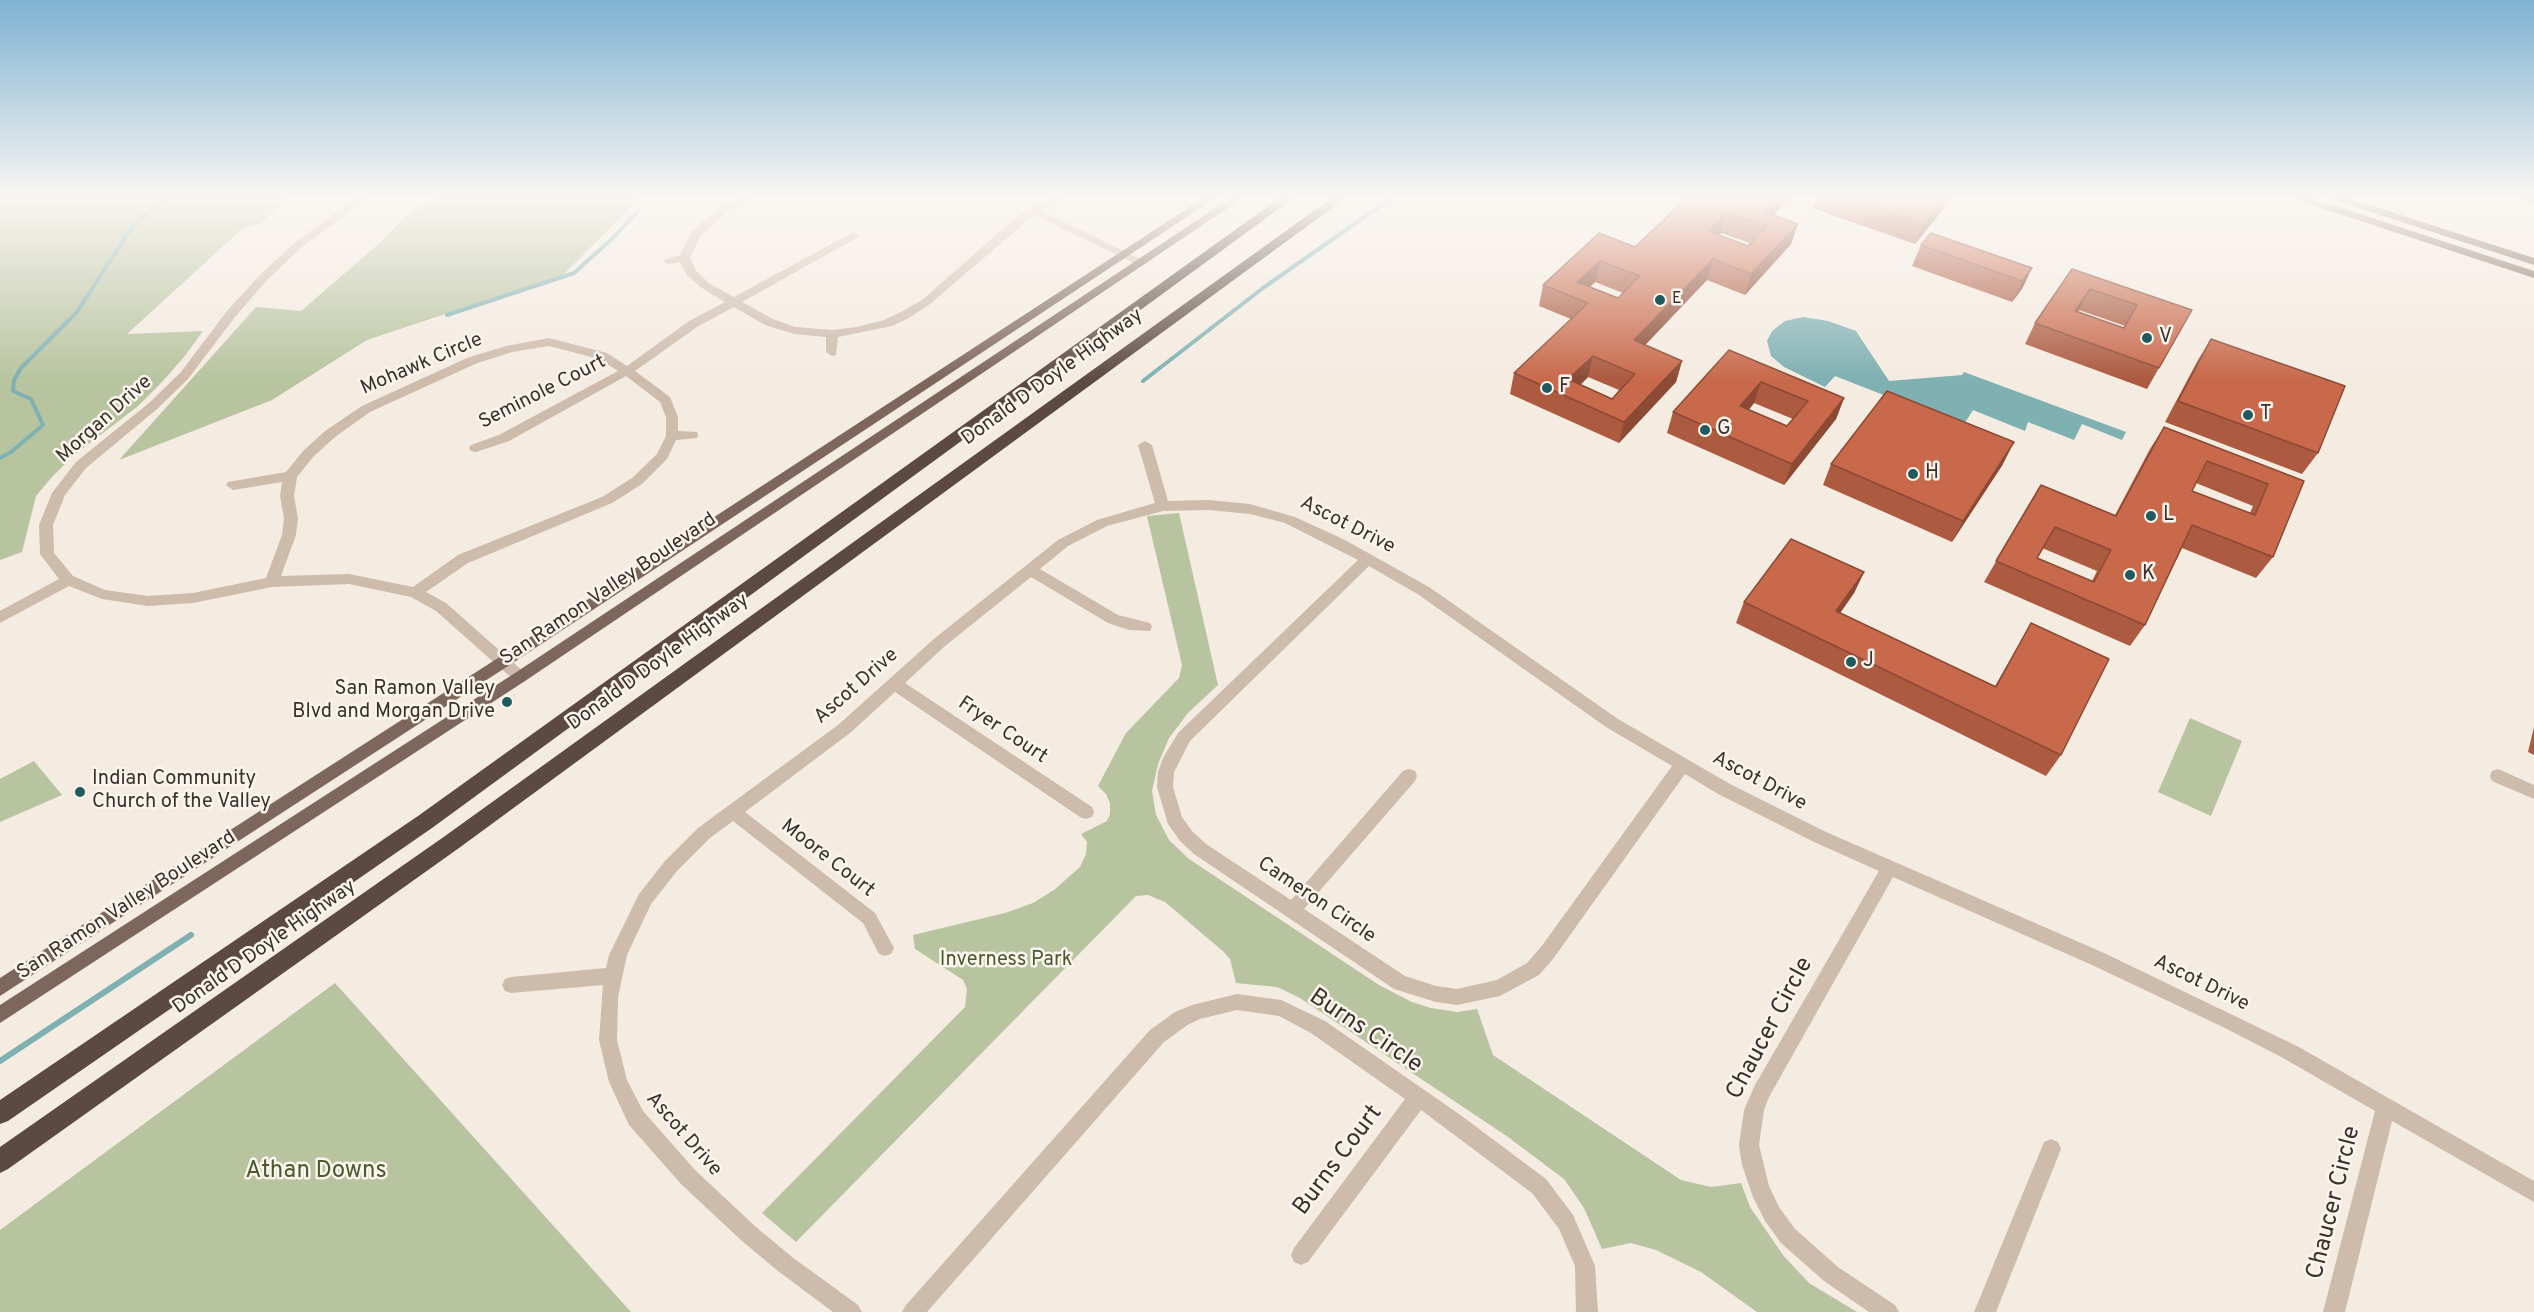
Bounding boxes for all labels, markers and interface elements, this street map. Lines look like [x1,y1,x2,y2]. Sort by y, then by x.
place label: E [1672,290,1682,310]
marker: E [1653,293,1667,307]
street label: Donald D Doyle Highway [958,304,1148,452]
place label: V [2159,326,2172,350]
street label: Mohawk Circle [358,329,486,401]
marker: V [2140,331,2154,345]
street label: Seminole Court [476,351,610,435]
street label: Morgan Drive [52,371,158,469]
place label: F [1559,376,1570,400]
marker: F [1540,381,1554,395]
place label: T [2260,403,2272,427]
marker: T [2241,408,2255,422]
place label: G [1717,418,1731,442]
marker: G [1698,423,1712,437]
place label: H [1925,462,1939,486]
marker: H [1906,467,1920,481]
street label: Ascot Drive [1295,492,1399,560]
place label: L [2163,504,2174,528]
street label: San Ramon Valley Boulevard [496,509,722,671]
marker: L [2144,509,2158,523]
place label: K [2142,563,2155,587]
marker: K [2123,568,2137,582]
street label: Donald D Doyle Highway [564,589,754,737]
street label: Ascot Drive [810,644,904,730]
place label: J [1863,650,1874,674]
marker: J [1844,655,1858,669]
place label: San Ramon Valley Blvd and Morgan Drive [292,678,495,725]
street label: Fryer Court [953,692,1051,770]
marker: San Ramon Valley Blvd and Morgan Drive [500,695,514,709]
street label: Ascot Drive [1708,747,1810,817]
place label: Indian Community Church of the Valley [92,768,271,815]
marker: Indian Community Church of the Valley [73,785,87,799]
street label: Moore Court [775,815,879,903]
street label: San Ramon Valley Boulevard [13,826,241,986]
street label: Cameron Circle [1252,853,1380,949]
street label: Donald D Doyle Highway [169,876,361,1020]
park label: Inverness Park [940,949,1072,973]
street label: Ascot Drive [2149,951,2253,1017]
street label: Chaucer Circle [1721,953,1821,1105]
street label: Burns Circle [1303,984,1427,1080]
street label: Ascot Drive [640,1088,726,1182]
street label: Burns Court [1288,1100,1390,1222]
street label: Chaucer Circle [2302,1123,2368,1283]
park label: Athan Downs [245,1158,387,1186]

